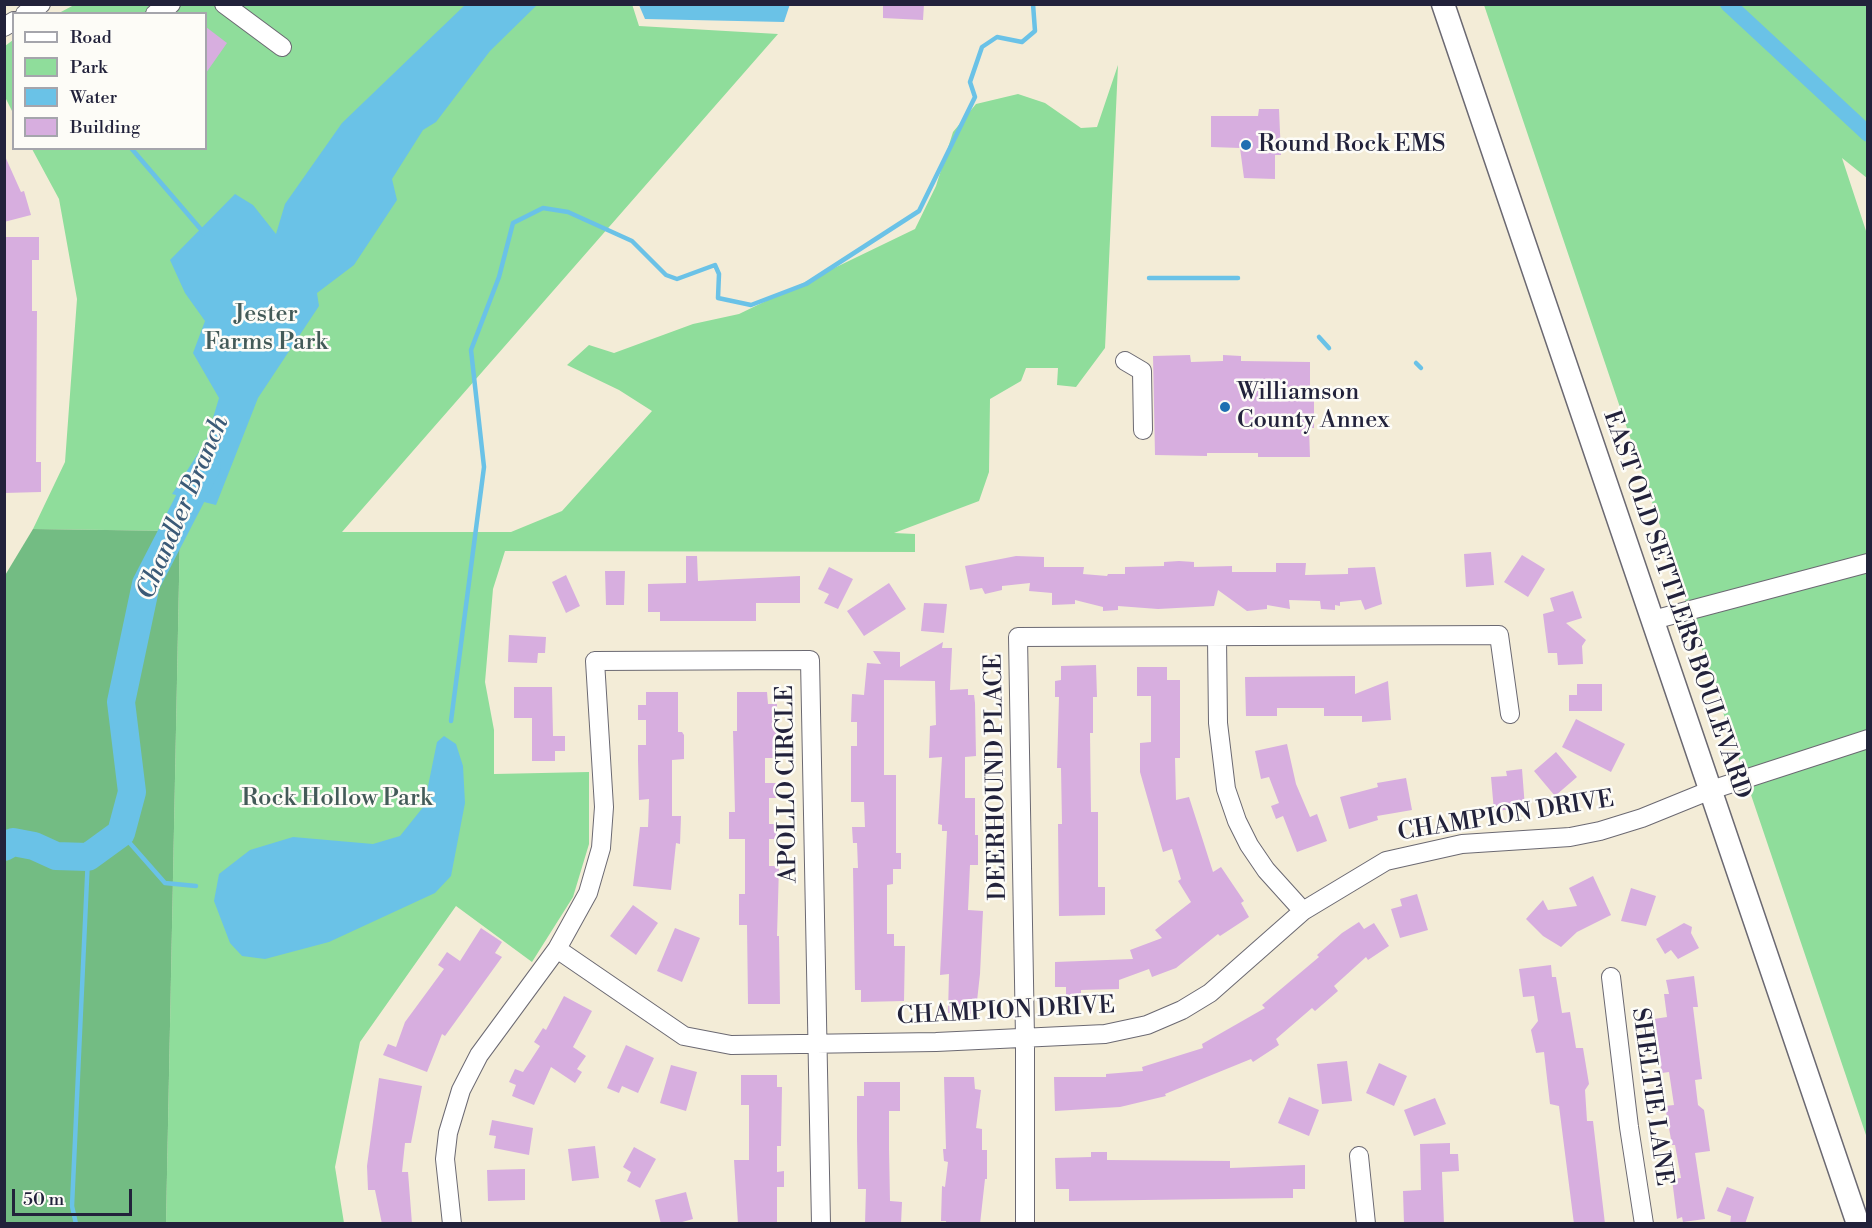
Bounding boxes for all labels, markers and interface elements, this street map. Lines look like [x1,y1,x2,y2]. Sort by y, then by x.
legend [12,12,207,150]
text: Road [70,26,112,49]
text: Park [70,56,107,79]
text: Water [70,86,117,109]
text: Building [70,116,140,139]
place label: Round Rock EMS [1258,131,1445,159]
marker: Round Rock EMS [1239,138,1253,152]
park label: Jester Farms Park [204,301,328,357]
place label: Williamson County Annex [1237,379,1389,435]
marker: Williamson County Annex [1218,400,1232,414]
street label: EAST OLD SETTLERS BOULEVARD [1596,407,1756,803]
water label: Chandler Branch [131,412,237,604]
street label: DEERHOUND PLACE [980,653,1014,901]
street label: APOLLO CIRCLE [772,685,804,883]
park label: Rock Hollow Park [242,785,432,813]
street label: CHAMPION DRIVE [1396,786,1616,848]
street label: CHAMPION DRIVE [896,992,1116,1032]
street label: SHELTIE LANE [1624,1006,1678,1188]
scale bar [15,1177,135,1215]
text: 50 m [23,1188,64,1211]

